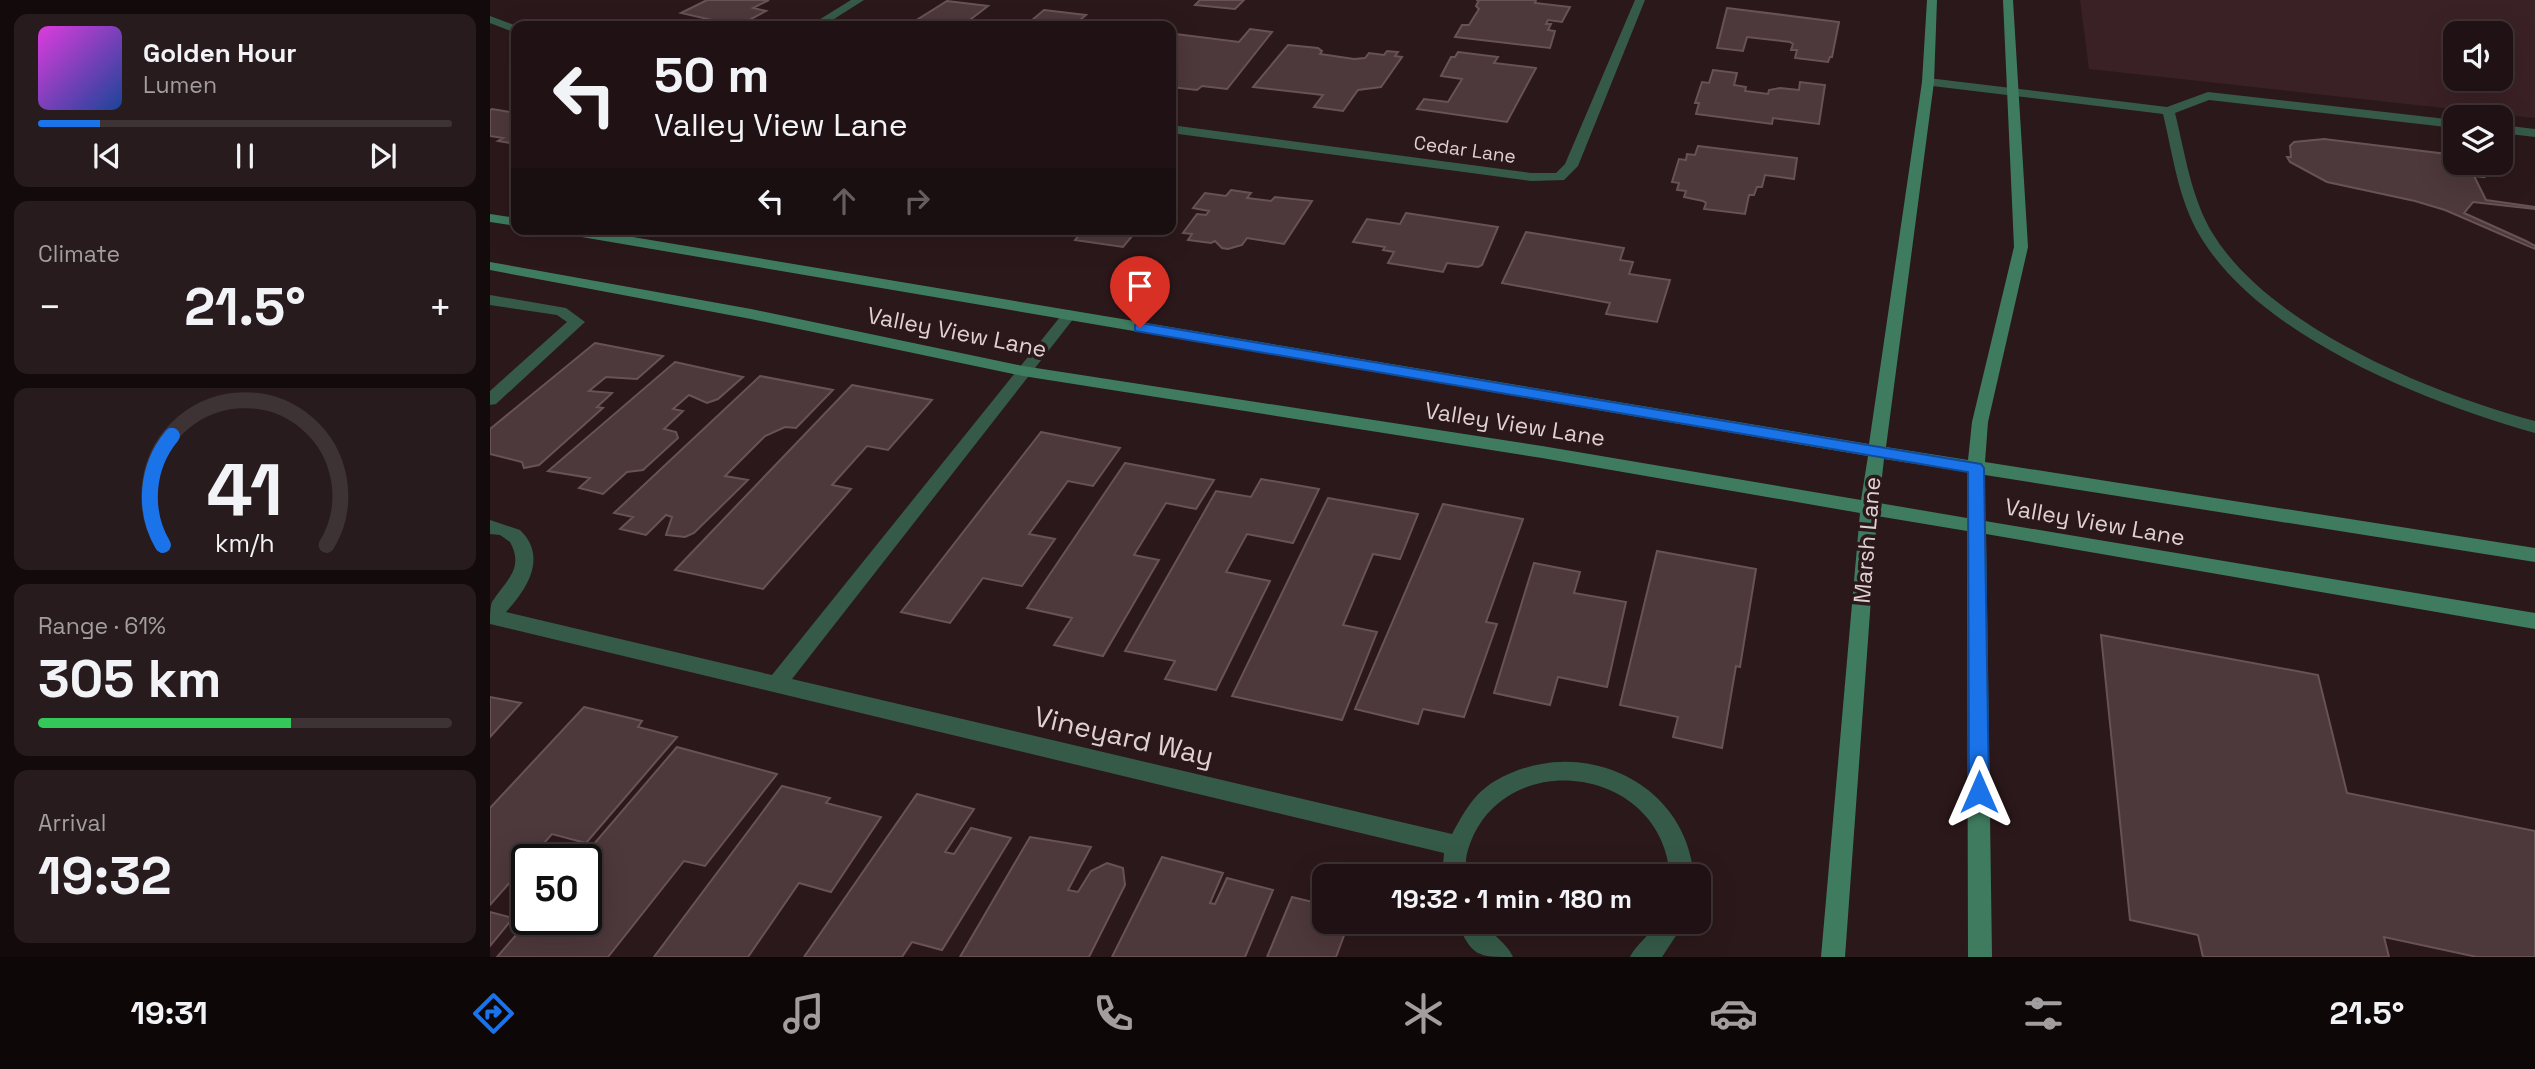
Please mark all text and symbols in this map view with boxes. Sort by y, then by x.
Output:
map controls [2443,21,2513,175]
button: sound [2443,21,2513,91]
text: Golden Hour [143,36,297,70]
text: 50 m [654,44,769,106]
icon: left [539,49,630,140]
text: Lumen [143,70,217,100]
text: Valley View Lane [654,105,908,145]
button: layers [2443,105,2513,175]
street label: Cedar Lane [1412,130,1518,169]
icon: previous [88,137,126,175]
icon: pause [226,137,264,175]
icon: next [364,137,402,175]
icon: left [752,182,790,220]
icon: ahead [825,182,863,220]
icon: right [898,182,936,220]
text: Climate [38,239,120,269]
pin [1110,256,1170,328]
icon: arrive [1121,267,1159,305]
text: 21.5° [184,274,306,340]
text: − [38,283,62,331]
text: + [428,283,452,331]
street label: Valley View Lane [865,300,1049,364]
street label: Valley View Lane [1423,395,1607,453]
text: 41 [207,443,283,536]
street label: Marsh Lane [1847,475,1887,605]
street label: Valley View Lane [2003,491,2187,553]
text: km/h [215,526,275,558]
text: Range · 61% [38,611,166,641]
text: 305 km [38,646,221,712]
street label: Vineyard Way [1031,698,1217,774]
position arrow [1942,755,2016,829]
text: Arrival [38,808,106,838]
text: 19:32 [38,843,172,909]
speed limit sign: 50 [511,844,602,935]
text: 19:32 · 1 min · 180 m [1391,882,1632,916]
icon: directions [469,989,518,1038]
icon: music [779,989,828,1038]
icon: phone [1089,989,1138,1038]
icon: climate [1399,989,1448,1038]
icon: car [1709,989,1758,1038]
icon: filters [2019,989,2068,1038]
text: 19:31 [131,993,208,1033]
text: 21.5° [2330,993,2404,1033]

